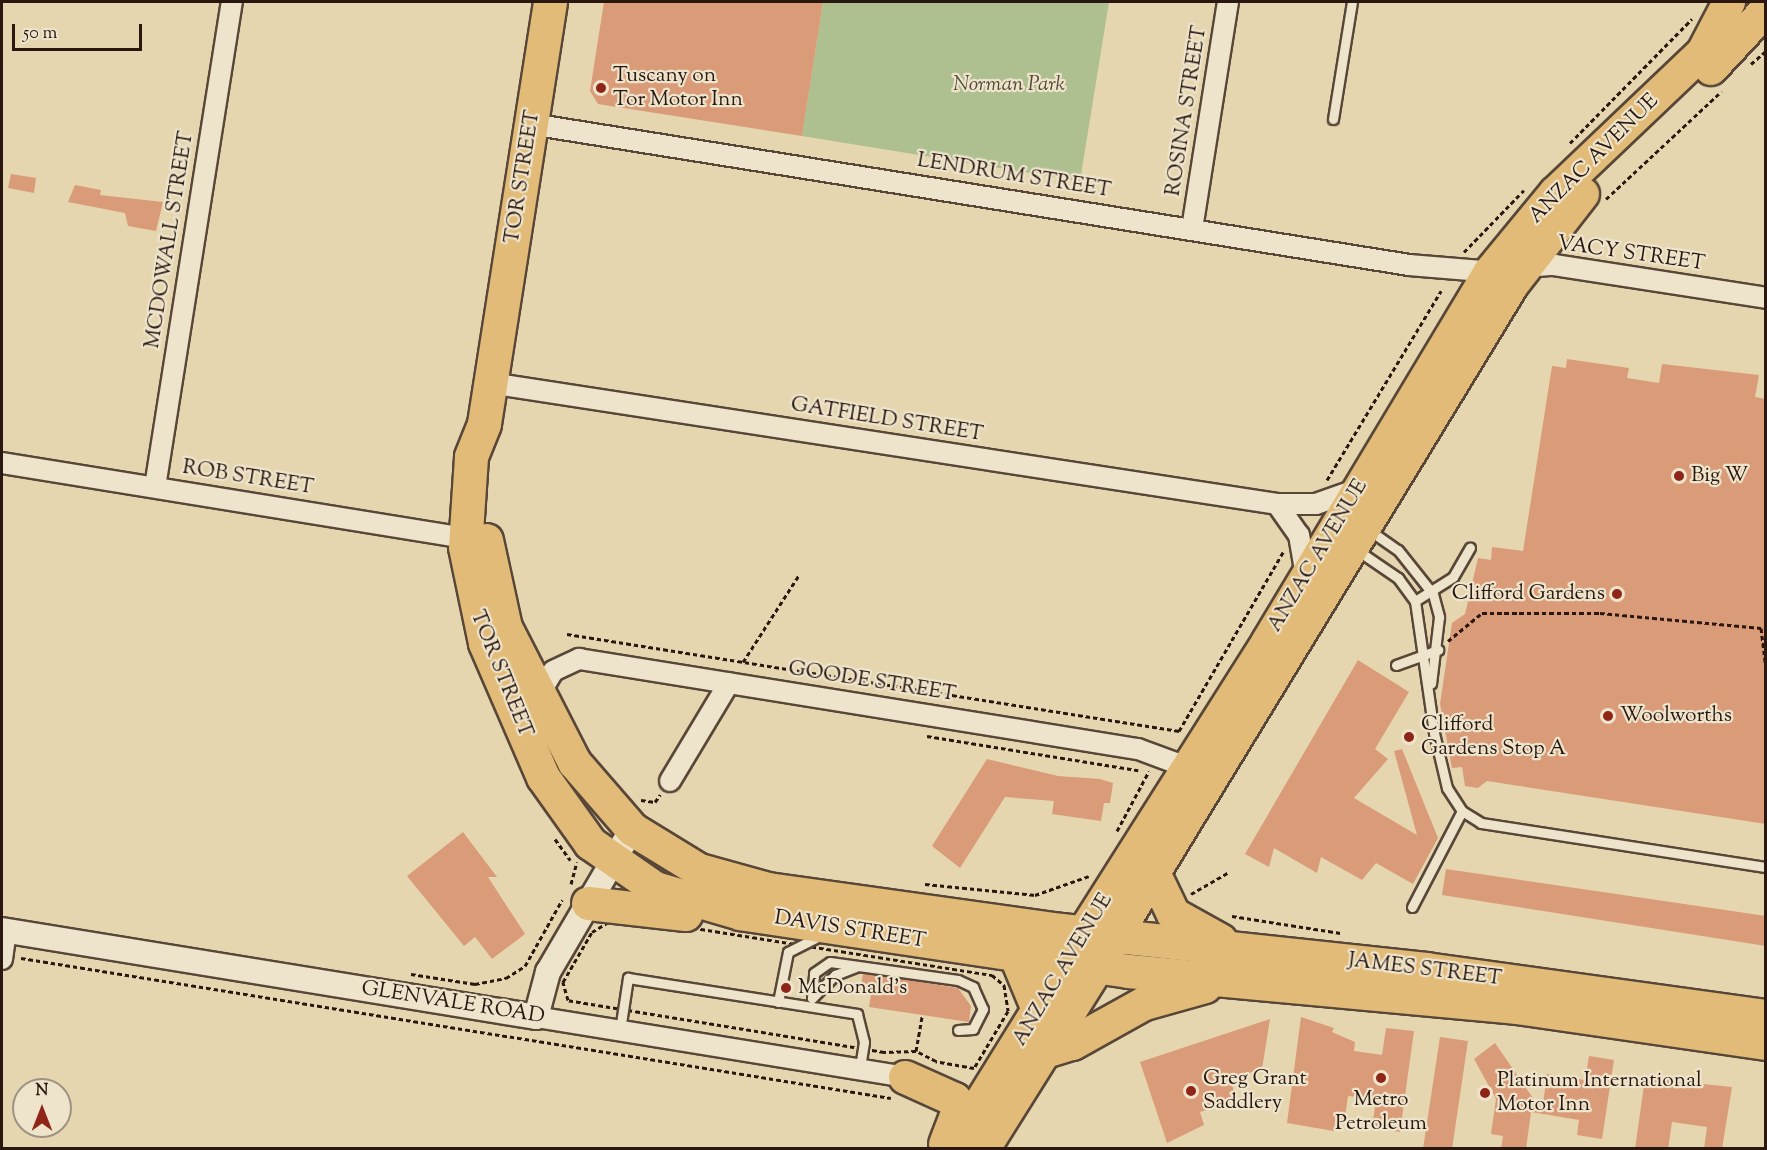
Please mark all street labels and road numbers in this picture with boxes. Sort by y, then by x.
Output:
street label: ROSINA STREET [1161,24,1213,198]
street label: ANZAC AVENUE [1524,89,1664,229]
street label: TOR STREET [500,109,546,245]
street label: MCDOWALL STREET [140,130,200,350]
street label: LENDRUM STREET [915,148,1113,204]
street label: VACY STREET [1556,231,1706,277]
street label: GATFIELD STREET [789,392,985,448]
street label: ROB STREET [181,455,315,501]
street label: ANZAC AVENUE [1263,475,1373,637]
street label: TOR STREET [464,607,538,741]
street label: GOODE STREET [786,656,958,708]
street label: ANZAC AVENUE [1008,889,1118,1051]
street label: DAVIS STREET [772,906,928,954]
street label: JAMES STREET [1347,948,1503,992]
street label: GLENVALE ROAD [360,976,546,1030]

